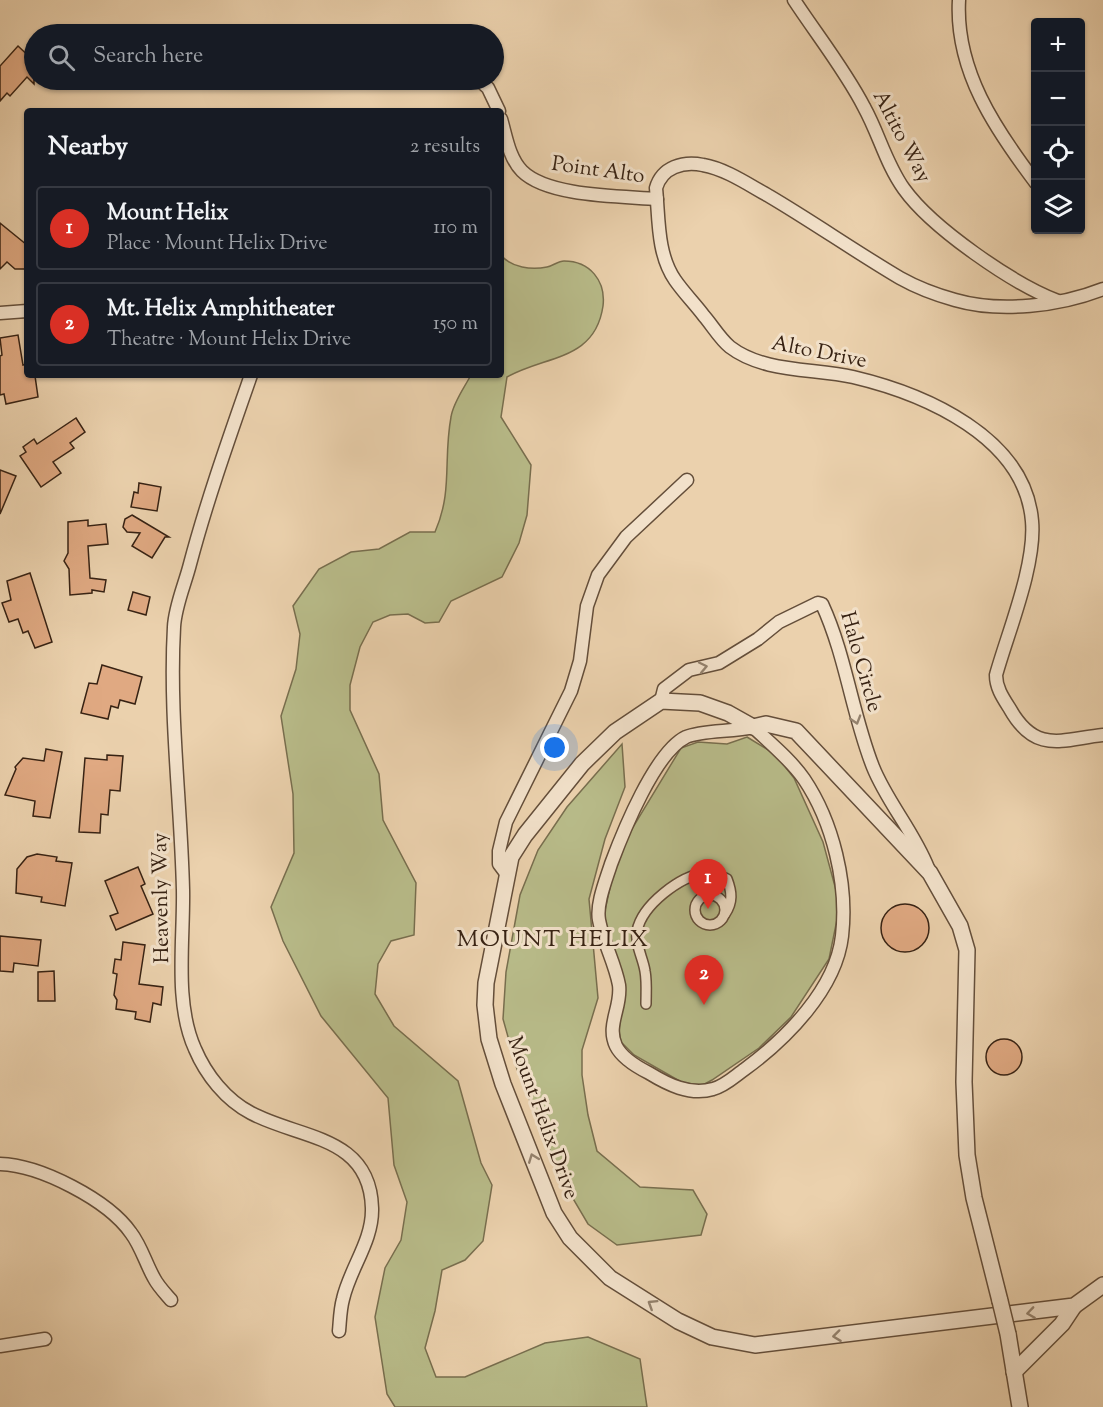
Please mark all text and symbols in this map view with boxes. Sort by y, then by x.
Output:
map controls [1031,18,1085,234]
button: + [1031,18,1085,72]
search box [24,24,504,90]
icon: search [45,41,78,74]
text: Search here [93,41,203,73]
button: − [1031,72,1085,126]
street label: Altito Way [864,85,938,189]
button: locate [1031,126,1085,180]
text: Nearby [48,129,128,166]
text: 2 results [410,133,480,162]
street label: Point Alto [550,150,646,192]
button: layers [1031,180,1085,234]
text: Mount Helix [107,198,229,230]
text: 1 [66,214,73,243]
text: 110 m [433,214,478,243]
text: Place · Mount Helix Drive [107,230,328,259]
text: Mt. Helix Amphitheater [107,294,335,326]
text: 2 [65,310,74,339]
text: 150 m [433,310,478,339]
text: Theatre · Mount Helix Drive [107,326,351,355]
street label: Alto Drive [769,329,869,377]
street label: Halo Circle [831,608,889,716]
one-way arrow [698,661,708,674]
one-way arrow [849,714,861,725]
your location [540,733,569,762]
street label: Heavenly Way [146,832,178,964]
pin: 1 [688,860,728,909]
district label: MOUNT HELIX [456,923,650,957]
pin: 2 [684,956,724,1005]
street label: Mount Helix Drive [499,1033,585,1203]
one-way arrow [528,1153,541,1164]
one-way arrow [648,1300,658,1312]
one-way arrow [1026,1306,1036,1318]
one-way arrow [833,1329,842,1342]

